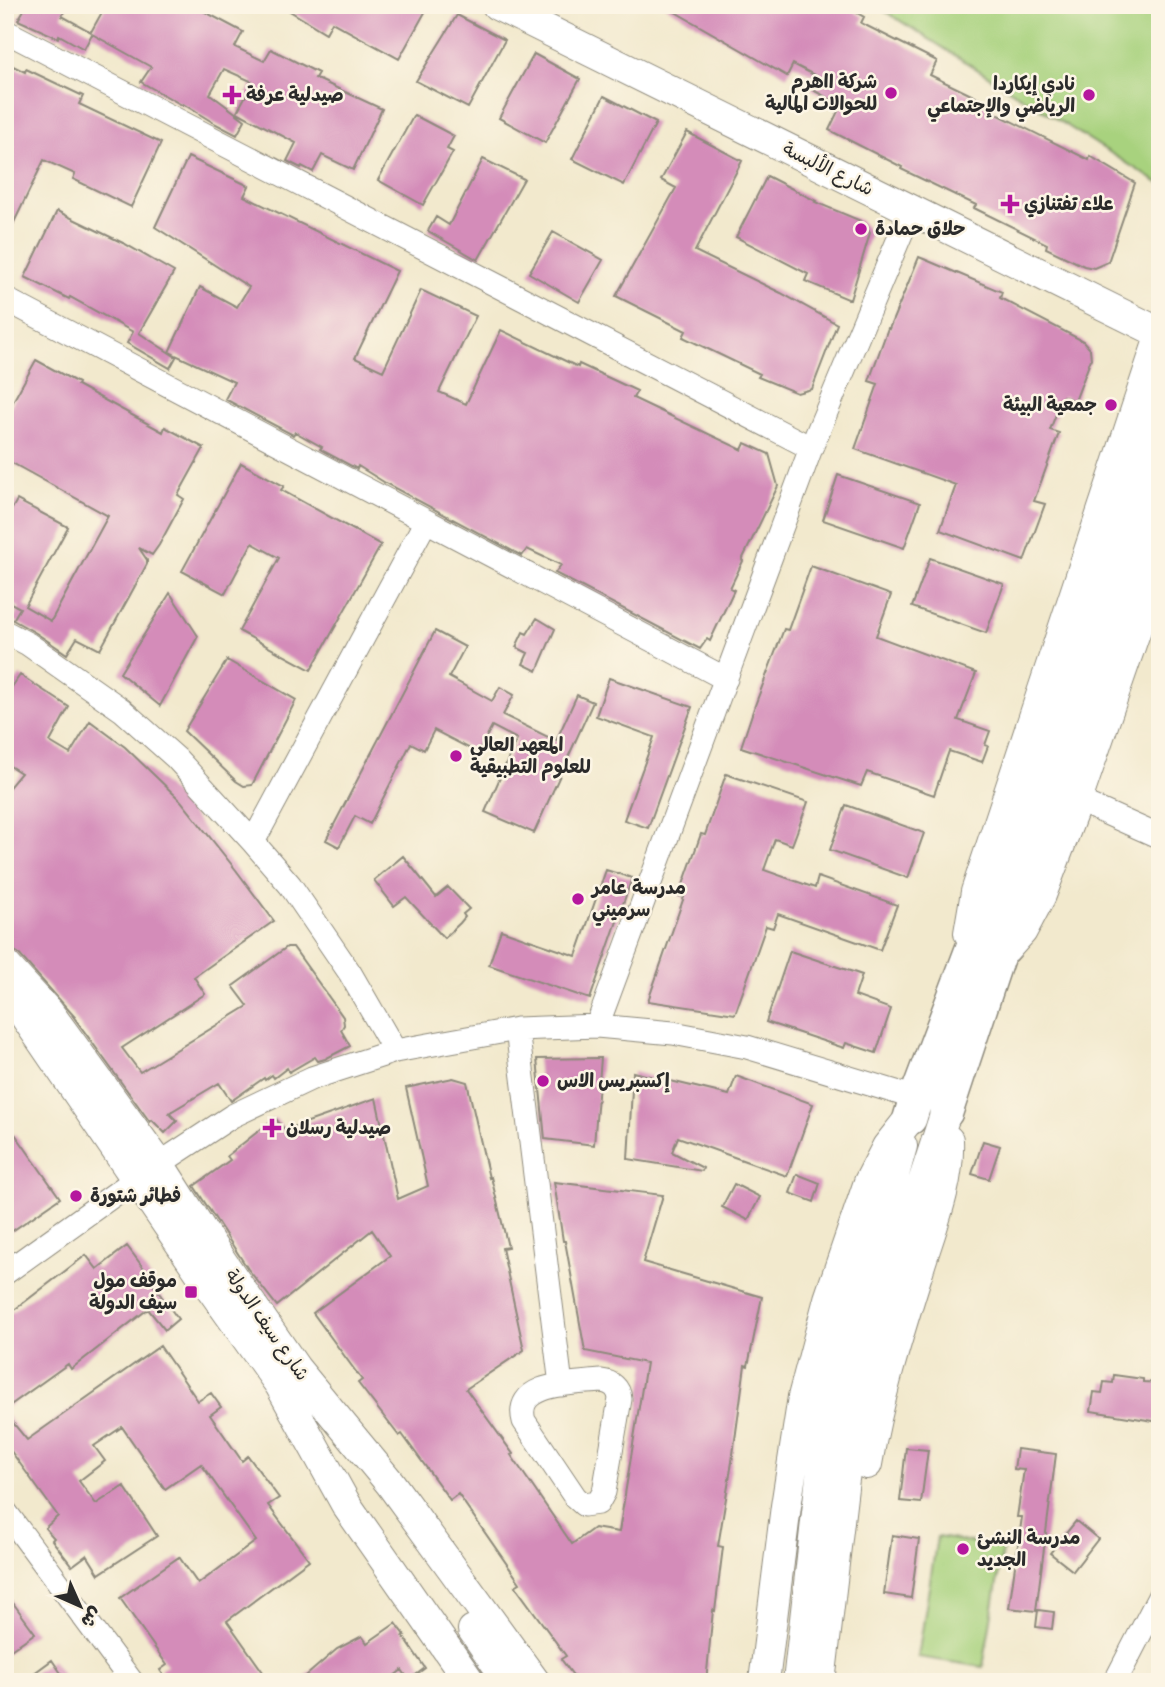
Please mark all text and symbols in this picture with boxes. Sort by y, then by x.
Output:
place label: شركة ااهرم للحوالات المالية [765,70,877,116]
place label: نادي إيكاردا الرياضي والإجتماعي [927,72,1075,122]
place label: صيدلية عرفة [246,83,344,107]
marker: شركة ااهرم للحوالات المالية [883,85,899,101]
marker: صيدلية عرفة [224,87,240,103]
marker: نادي إيكاردا الرياضي والإجتماعي [1081,87,1097,103]
street label: شارع الألبسة [778,136,878,202]
place label: علاء تفتنازي [1024,192,1113,218]
marker: علاء تفتنازي [1002,196,1018,212]
place label: حلاق حمادة [875,217,965,241]
marker: حلاق حمادة [853,221,869,237]
place label: جمعية البيئة [1003,393,1097,417]
marker: جمعية البيئة [1103,397,1119,413]
place label: المعهد العالي للعلوم التطبيقية [470,733,591,781]
marker: المعهد العالي للعلوم التطبيقية [448,748,464,764]
place label: مدرسة عامر سرميني [590,876,686,926]
marker: مدرسة عامر سرميني [570,891,586,907]
place label: إكسبريس الاس [557,1069,670,1093]
marker: إكسبريس الاس [535,1073,551,1089]
place label: صيدلية رسلان [286,1116,391,1140]
marker: صيدلية رسلان [264,1120,280,1136]
place label: فطائر شتورة [90,1184,181,1208]
marker: فطائر شتورة [68,1188,84,1204]
street label: شارع سيف الدولة [219,1264,314,1386]
place label: موقف مول سيف الدولة [89,1269,177,1315]
marker: موقف مول سيف الدولة [183,1284,199,1300]
place label: مدرسة النشئ الجديد [977,1526,1080,1572]
marker: مدرسة النشئ الجديد [955,1541,971,1557]
north arrow [46,1572,116,1642]
text: ش [75,1601,107,1633]

